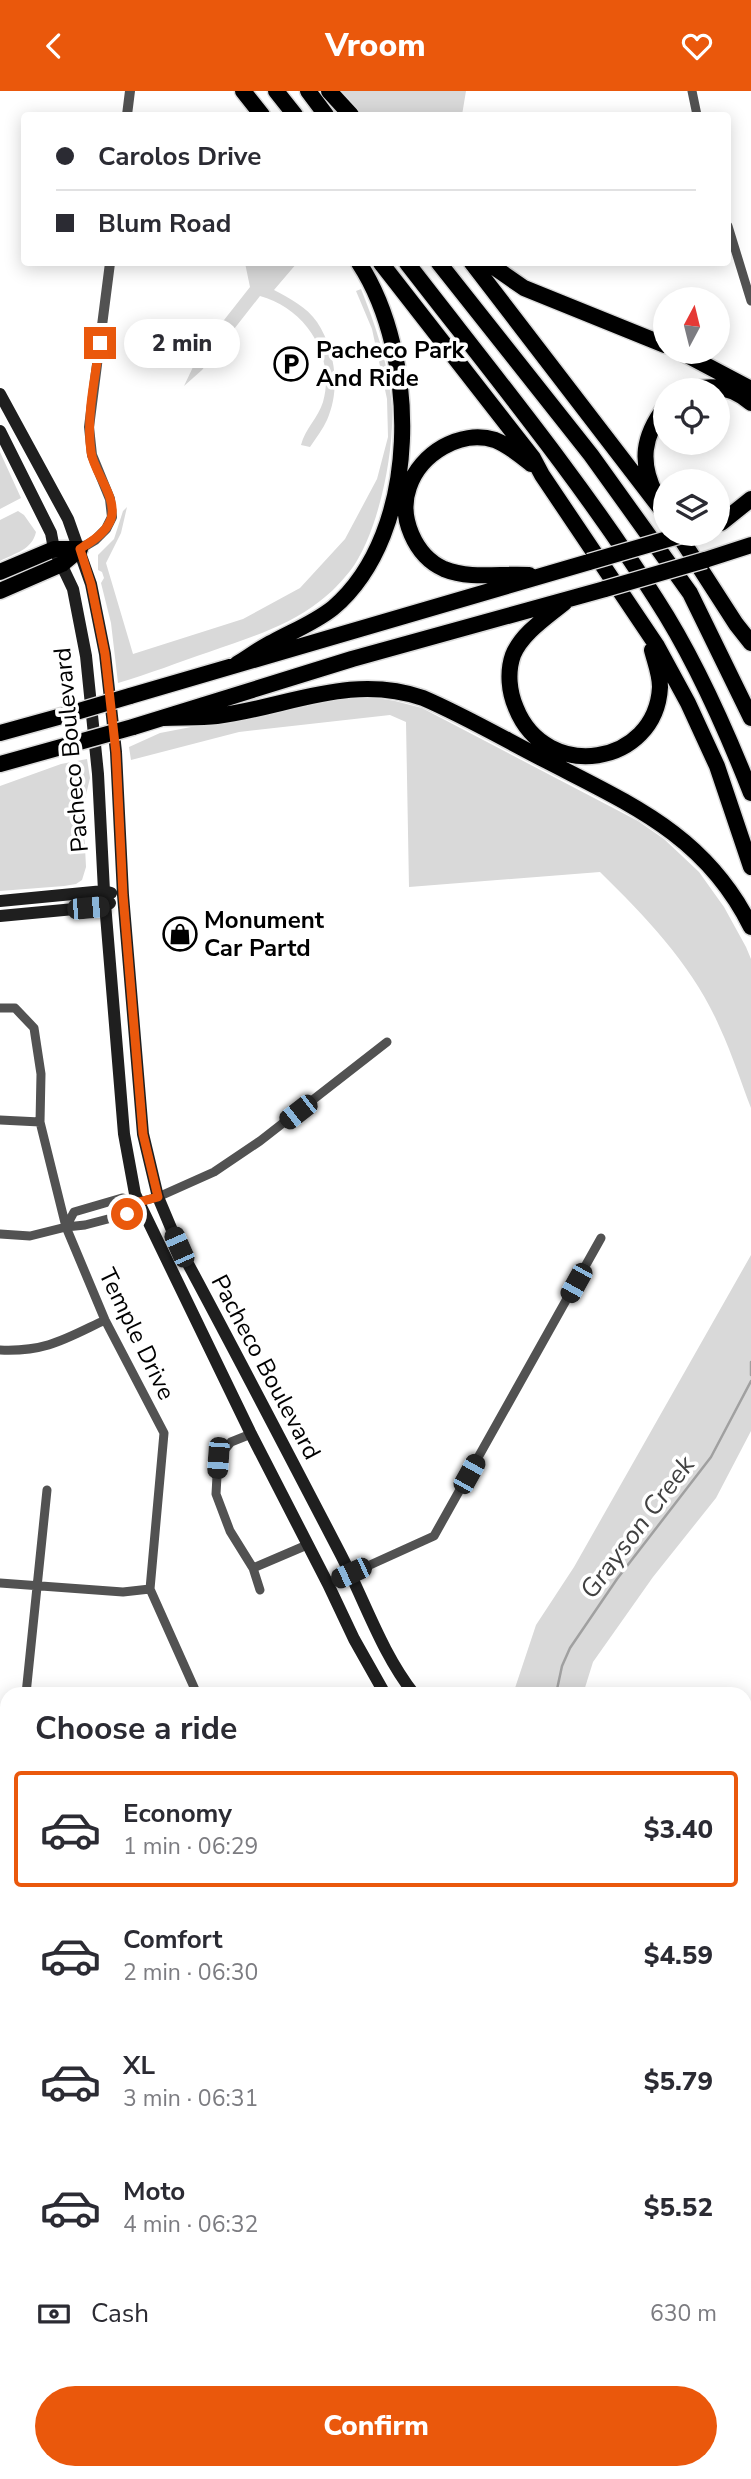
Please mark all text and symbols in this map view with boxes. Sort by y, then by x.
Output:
text: Vroom [325,24,426,67]
icon: back [35,27,73,65]
icon: heart [678,27,716,65]
text: Carolos Drive [98,139,261,174]
text: Blum Road [98,206,231,241]
north arrow [653,287,730,364]
map controls [653,287,730,546]
callout: 2 min [124,319,240,367]
route end [84,327,116,359]
text: 2 min [152,328,212,359]
place label: Pacheco Park And Ride [316,334,466,394]
parking icon: Pacheco Park And Ride [272,345,310,383]
button: locate [653,378,730,455]
button: layers [653,469,730,546]
street label: Pacheco Boulevard [46,646,96,854]
car [67,896,110,920]
place label: Monument Car Partd [204,904,325,964]
shop icon: Monument Car Partd [161,915,199,953]
car [275,1091,322,1133]
route start [111,1198,143,1230]
car [161,1224,198,1270]
car [557,1260,596,1306]
street label: Temple Drive [91,1263,183,1405]
street label: Pacheco Boulevard [204,1269,328,1465]
car [207,1436,230,1480]
water label: Grayson Creek [572,1448,703,1606]
car [450,1451,489,1497]
car [328,1555,375,1591]
text: Choose a ride [35,1707,237,1750]
text: Economy [123,1796,232,1831]
icon: car [39,1798,102,1861]
text: $3.40 [644,1812,713,1847]
text: 1 min · 06:29 [123,1831,258,1862]
text: Comfort [123,1922,223,1957]
icon: car [39,1924,102,1987]
text: $4.59 [644,1938,713,1973]
text: 2 min · 06:30 [123,1957,258,1988]
text: XL [123,2048,155,2083]
icon: car [39,2050,102,2113]
text: $5.79 [644,2064,713,2099]
text: 3 min · 06:31 [123,2083,258,2114]
text: Moto [123,2174,185,2209]
icon: car [39,2176,102,2239]
text: $5.52 [644,2190,713,2225]
text: 4 min · 06:32 [123,2209,258,2240]
icon: cash [35,2295,73,2333]
text: Cash [91,2296,149,2331]
text: 630 m [650,2298,717,2329]
button: Confirm [35,2386,717,2466]

